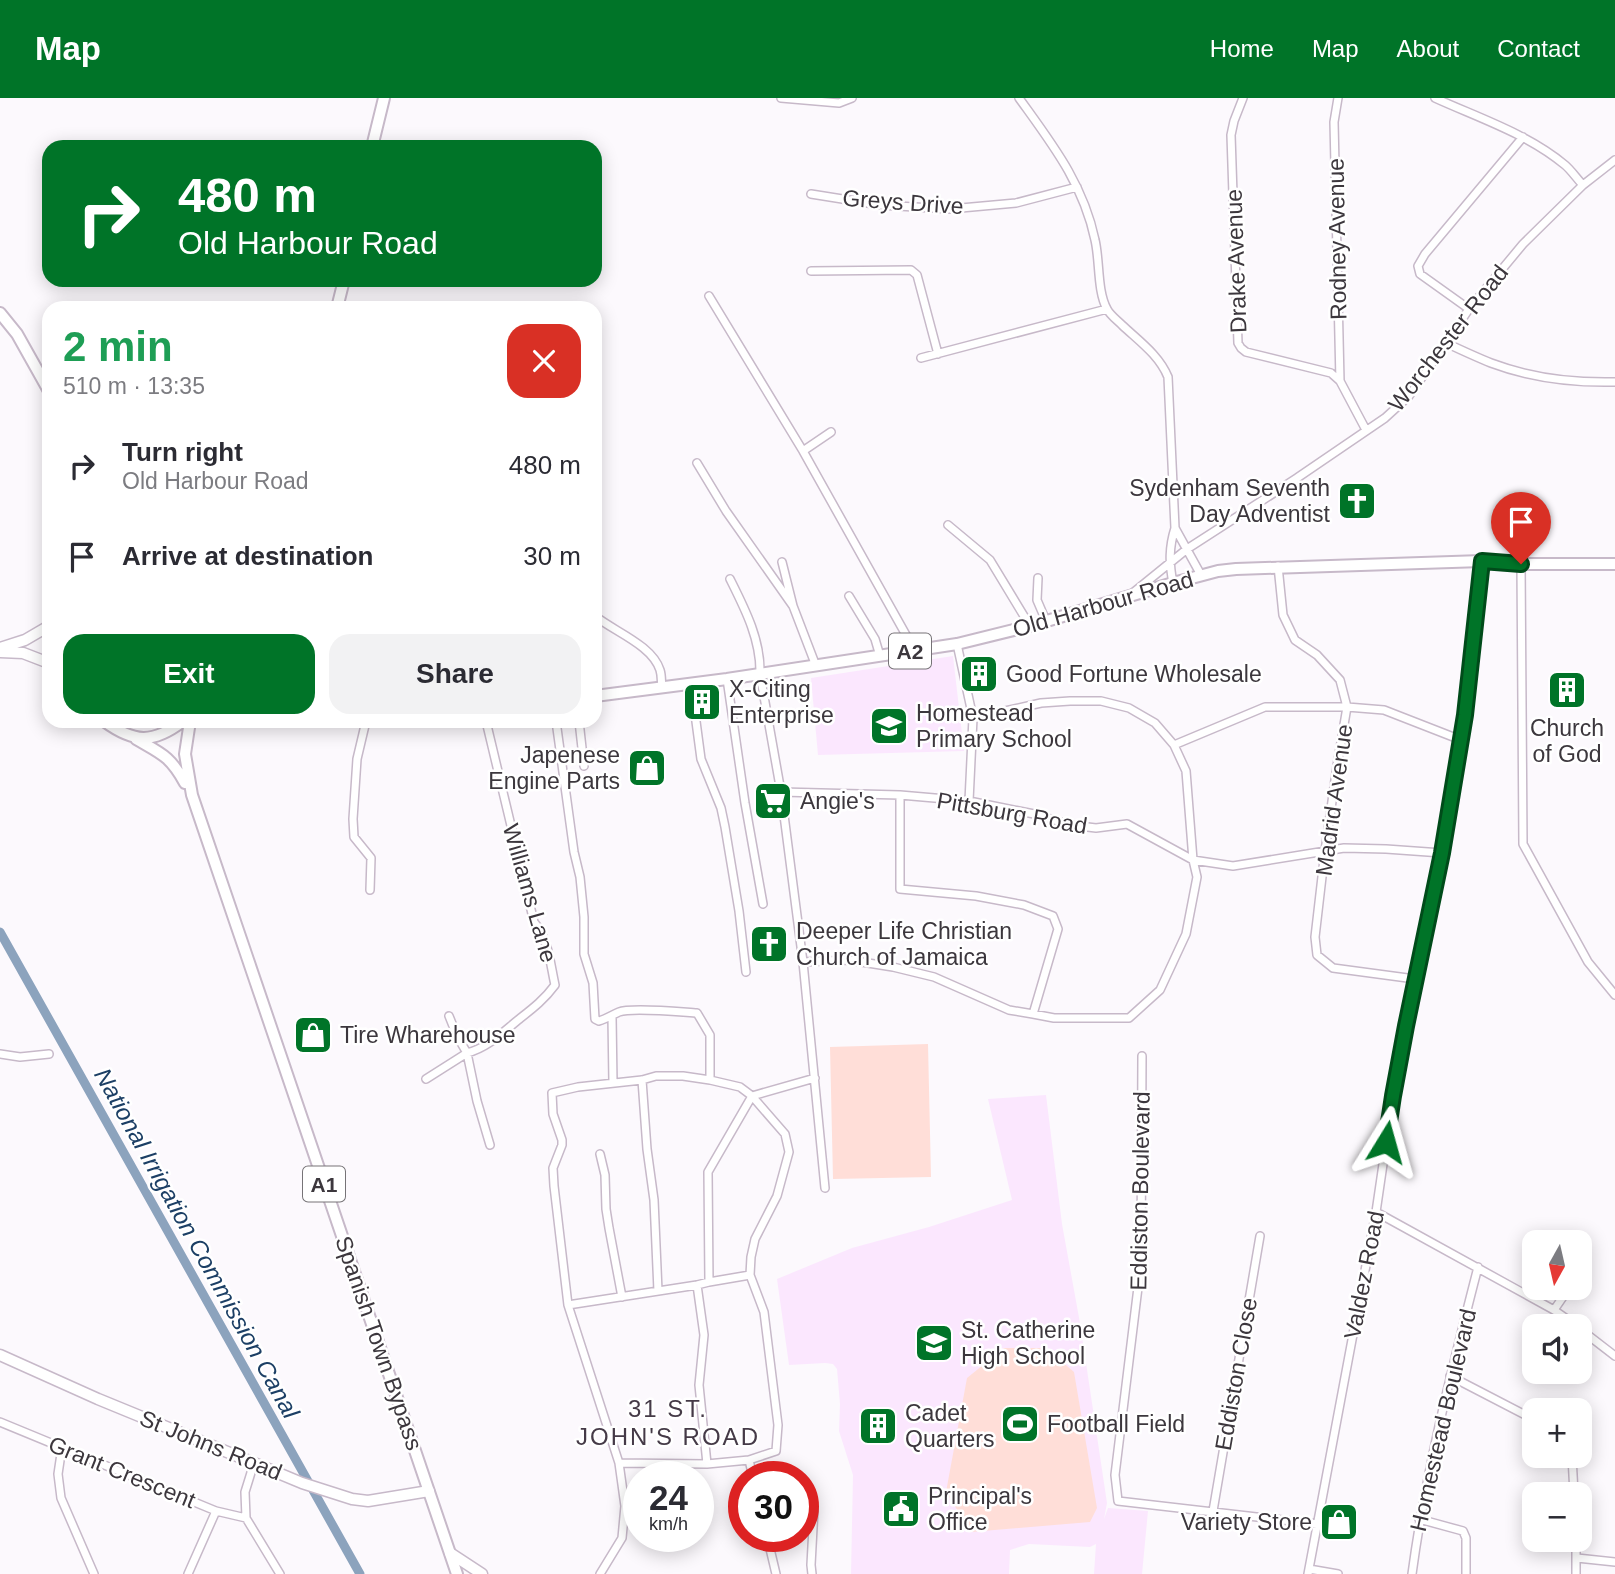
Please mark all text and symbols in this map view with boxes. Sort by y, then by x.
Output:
text: Map [35,30,101,67]
text: Home [1210,35,1274,62]
text: Map [1312,35,1359,62]
text: About [1397,35,1459,62]
text: Contact [1497,35,1580,62]
street label: Rodney Avenue [1323,158,1351,320]
icon: right [63,168,154,259]
text: 480 m [178,168,317,222]
street label: Greys Drive [842,185,964,219]
street label: Drake Avenue [1220,189,1252,333]
text: Old Harbour Road [178,225,438,261]
street label: Worchester Road [1383,260,1513,416]
text: 2 min [63,323,173,370]
button: close [507,324,581,398]
text: 510 m · 13:35 [63,373,205,399]
text: Turn right [122,437,243,467]
icon: right [63,447,101,485]
text: 480 m [509,450,581,480]
text: Old Harbour Road [122,468,309,494]
place label: Sydenham Seventh Day Adventist [1129,475,1331,527]
church icon: Sydenham Seventh Day Adventist [1336,480,1378,522]
pin [1491,492,1551,564]
icon: arrive [1502,503,1540,541]
icon: arrive [63,538,101,576]
text: Arrive at destination [122,541,373,571]
text: 30 m [523,541,581,571]
street label: Old Harbour Road [1010,566,1196,642]
button: Exit [63,634,315,714]
button: Share [329,634,581,714]
road number: A2 [889,634,931,668]
building icon: Good Fortune Wholesale [958,653,1000,695]
place label: Good Fortune Wholesale [1006,661,1262,687]
building icon: Church of God [1546,669,1588,711]
place label: X-Citing Enterprise [729,676,834,728]
building icon: X-Citing Enterprise [681,681,723,723]
place label: Homestead Primary School [916,700,1072,752]
school or university icon: Homestead Primary School [868,705,910,747]
place label: Church of God [1530,715,1604,767]
street label: Madrid Avenue [1310,722,1358,878]
place label: Japenese Engine Parts [488,742,620,794]
shop icon: Japenese Engine Parts [626,747,668,789]
supermarket icon: Angie's [752,780,794,822]
street label: Pittsburg Road [935,787,1089,839]
place label: Angie's [800,788,875,814]
street label: Williams Lane [498,821,562,965]
place label: Deeper Life Christian Church of Jamaica [796,918,1012,970]
church icon: Deeper Life Christian Church of Jamaica [748,923,790,965]
shop icon: Tire Wharehouse [292,1014,334,1056]
place label: Tire Wharehouse [340,1022,516,1048]
water label: National Irrigation Commission Canal [89,1063,305,1423]
street label: Eddiston Boulevard [1125,1091,1155,1291]
position arrow [1349,1105,1423,1179]
road number: A1 [303,1166,345,1202]
street label: Valdez Road [1339,1209,1389,1341]
north arrow [1522,1230,1592,1300]
map controls [1522,1230,1592,1552]
street label: Spanish Town Bypass [330,1233,428,1453]
street label: Eddiston Close [1210,1296,1262,1452]
street label: Homestead Boulevard [1405,1306,1481,1534]
button: sound [1522,1314,1592,1384]
place label: St. Catherine High School [961,1317,1095,1369]
school or university icon: St. Catherine High School [913,1322,955,1364]
district label: 31 ST. JOHN'S ROAD [576,1395,760,1450]
button: + [1522,1398,1592,1468]
place label: Cadet Quarters [905,1400,994,1452]
sports icon: Football Field [999,1403,1041,1445]
street label: St Johns Road [136,1405,286,1485]
building icon: Cadet Quarters [857,1405,899,1447]
place label: Football Field [1047,1411,1185,1437]
street label: Grant Crescent [45,1431,200,1513]
speed limit sign: 30 [728,1461,819,1552]
text: 24 [649,1478,688,1517]
button: − [1522,1482,1592,1552]
place label: Principal's Office [928,1483,1032,1535]
public building icon: Principal's Office [880,1488,922,1530]
shop icon: Variety Store [1318,1501,1360,1543]
place label: Variety Store [1181,1509,1312,1535]
text: km/h [649,1514,688,1534]

